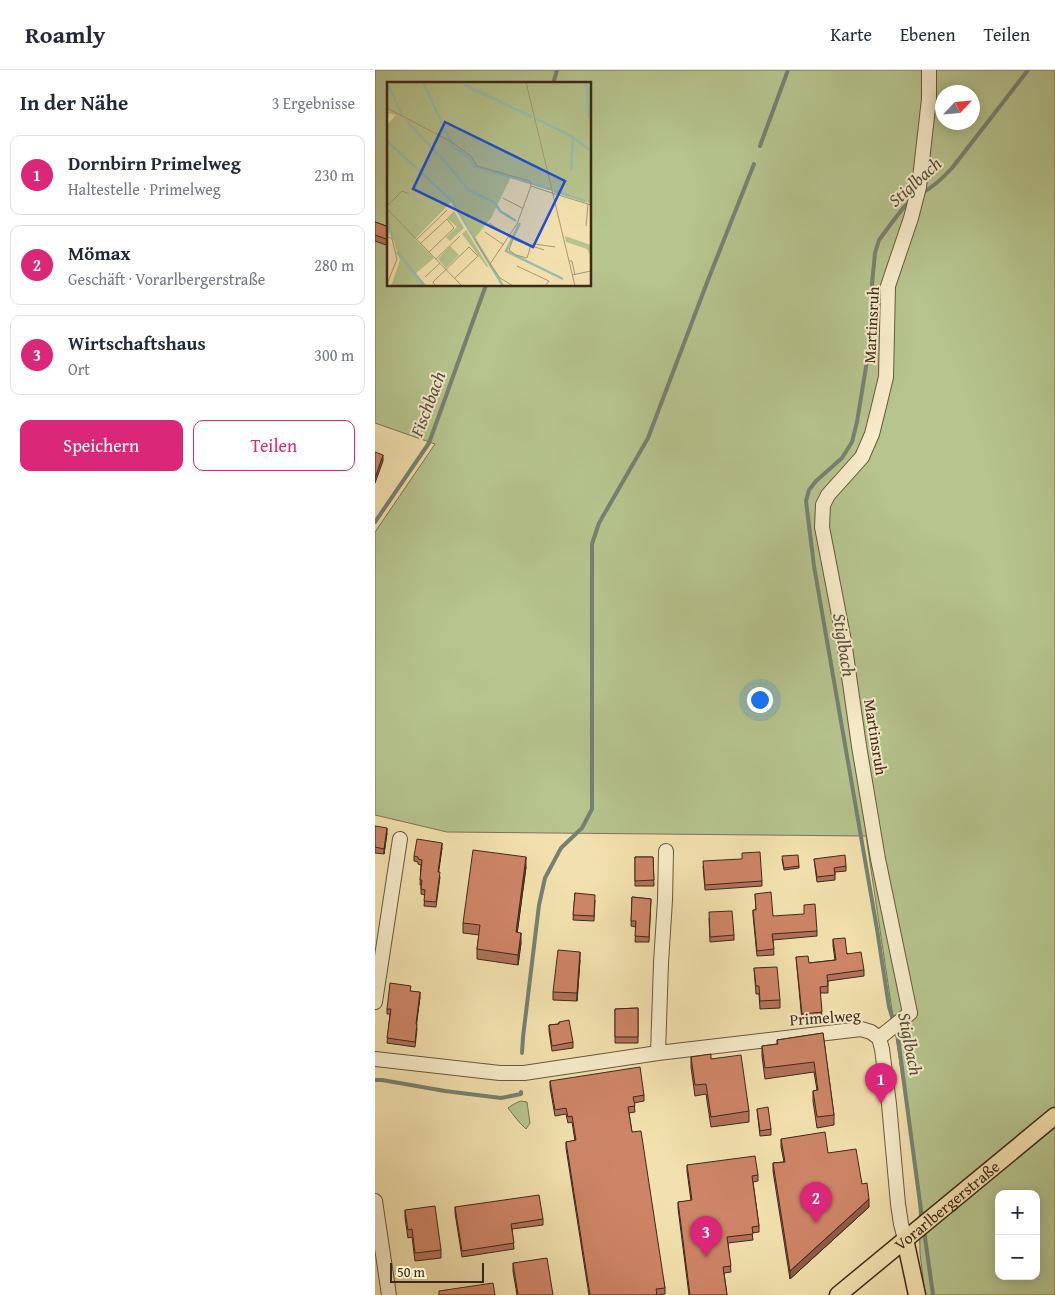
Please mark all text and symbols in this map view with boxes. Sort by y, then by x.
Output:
text: Roamly [25,17,105,52]
text: Karte [831,21,872,48]
text: Ebenen [900,21,956,48]
text: Teilen [984,21,1030,48]
inset map [387,82,591,286]
north arrow [935,85,980,130]
text: In der Nähe [20,87,128,118]
text: 3 Ergebnisse [272,91,355,115]
text: Dornbirn Primelweg [68,149,241,177]
water label: Stiglbach [882,150,947,213]
text: 1 [33,163,41,187]
text: 230 m [314,163,354,187]
text: Haltestelle · Primelweg [68,177,221,201]
text: Mömax [68,239,131,267]
text: 2 [33,253,41,277]
text: 280 m [314,253,354,277]
text: Geschäft · Vorarlbergerstraße [68,267,265,291]
street label: Martinsruh [857,286,885,364]
text: Wirtschaftshaus [68,329,206,357]
text: 3 [33,343,41,367]
text: 300 m [314,343,354,367]
text: Ort [68,357,90,381]
water label: Fischbach [402,367,452,441]
button: Speichern [20,420,183,471]
button: Teilen [193,420,355,471]
water label: Stiglbach [826,611,863,679]
your location [747,687,773,713]
street label: Martinsruh [858,697,894,777]
street label: Primelweg [789,1003,861,1031]
water label: Stiglbach [891,1010,930,1078]
pin: 1 [865,1063,897,1104]
street label: Vorarlbergerstraße [889,1155,1005,1256]
pin: 2 [800,1182,832,1223]
map controls [995,1190,1040,1280]
button: + [995,1190,1040,1235]
pin: 3 [690,1216,722,1257]
button: − [995,1235,1040,1280]
scale bar [390,1260,484,1283]
text: 50 m [397,1262,425,1282]

